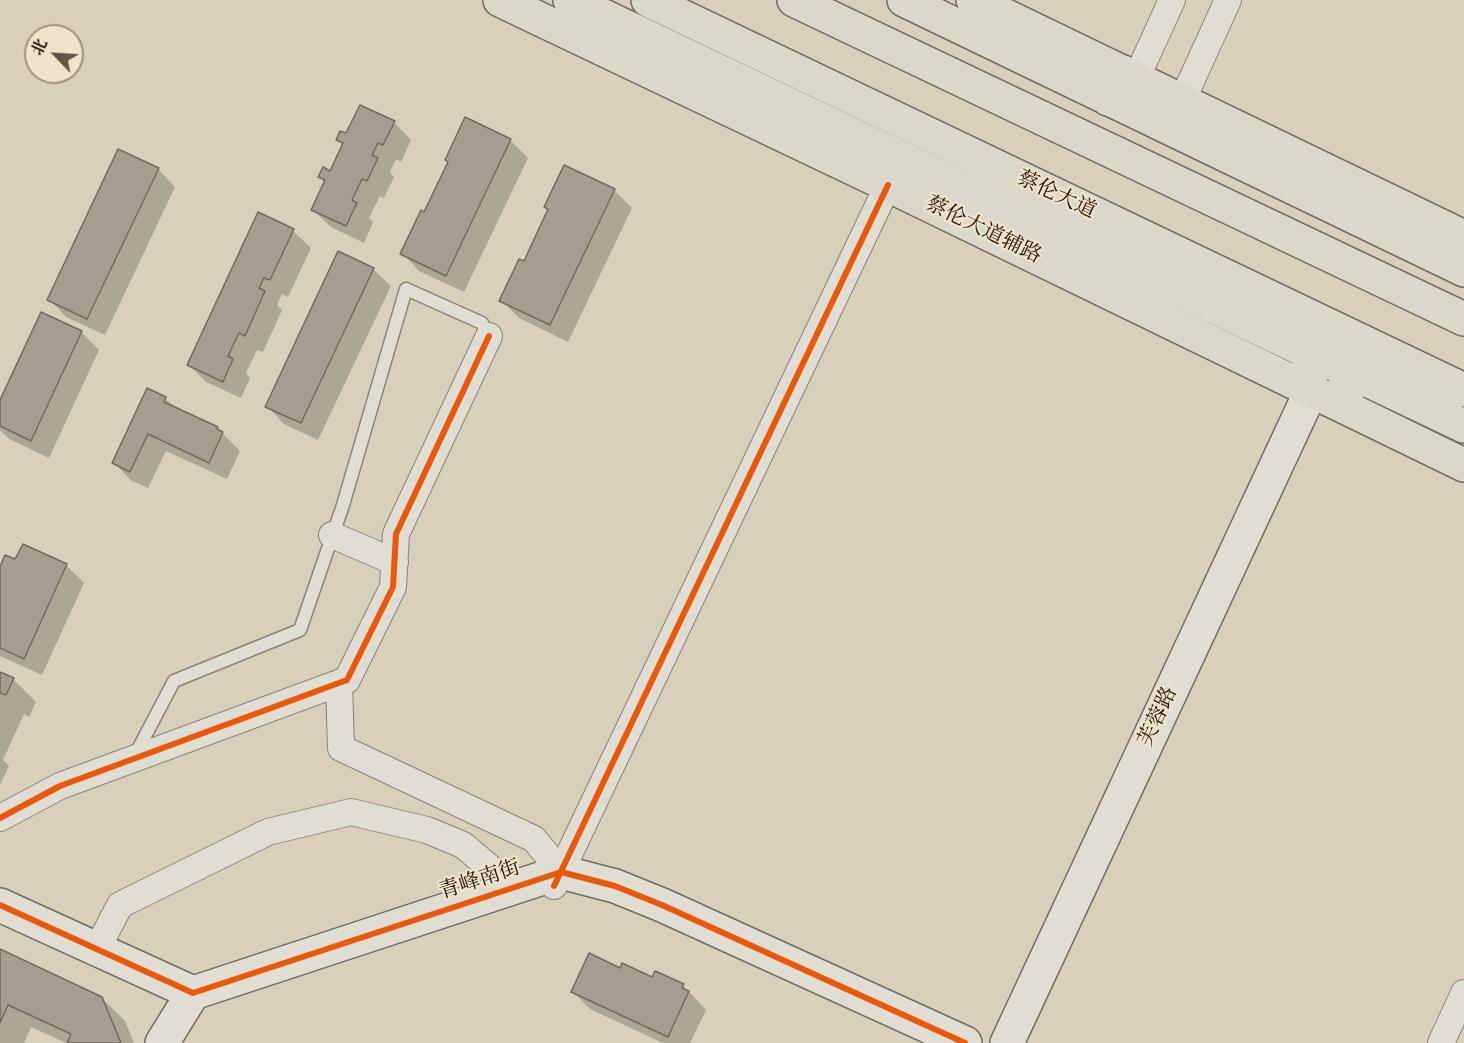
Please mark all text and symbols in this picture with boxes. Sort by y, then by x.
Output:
north arrow [24,24,84,84]
text: 北 [27,36,52,59]
street label: 蔡伦大道 [1013,167,1099,225]
street label: 蔡伦大道辅路 [921,192,1045,270]
street label: 芙蓉路 [1134,683,1184,751]
street label: 青峰南街 [436,856,524,906]

